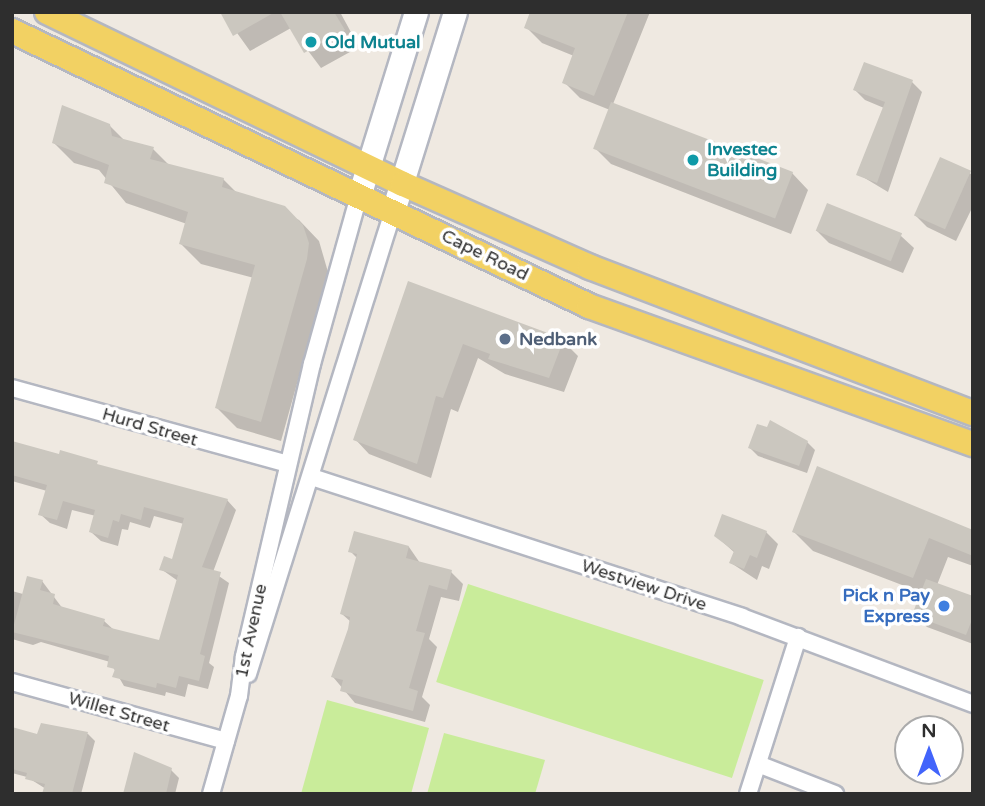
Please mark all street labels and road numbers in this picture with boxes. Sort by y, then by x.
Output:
street label: Cape Road [438,225,532,285]
street label: Hurd Street [100,403,200,451]
street label: Westview Drive [579,555,709,615]
street label: 1st Avenue [230,582,272,680]
street label: Willet Street [66,687,172,737]

